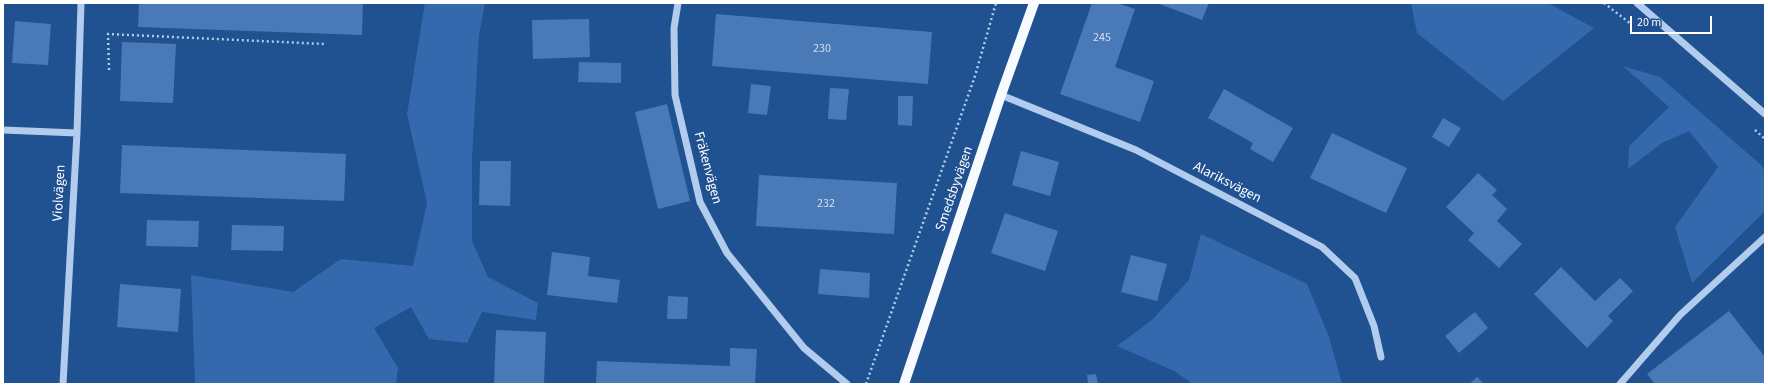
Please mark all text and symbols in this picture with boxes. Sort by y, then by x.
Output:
scale bar [1632,8,1714,34]
text: 20 m [1637,14,1661,31]
house number: 245 [1093,31,1111,45]
house number: 230 [813,42,831,56]
street label: Fräkenvägen [689,130,725,206]
street label: Smedsbyvägen [933,144,977,234]
street label: Alariksvägen [1190,159,1264,207]
street label: Violvägen [50,164,70,222]
house number: 232 [817,197,835,211]

